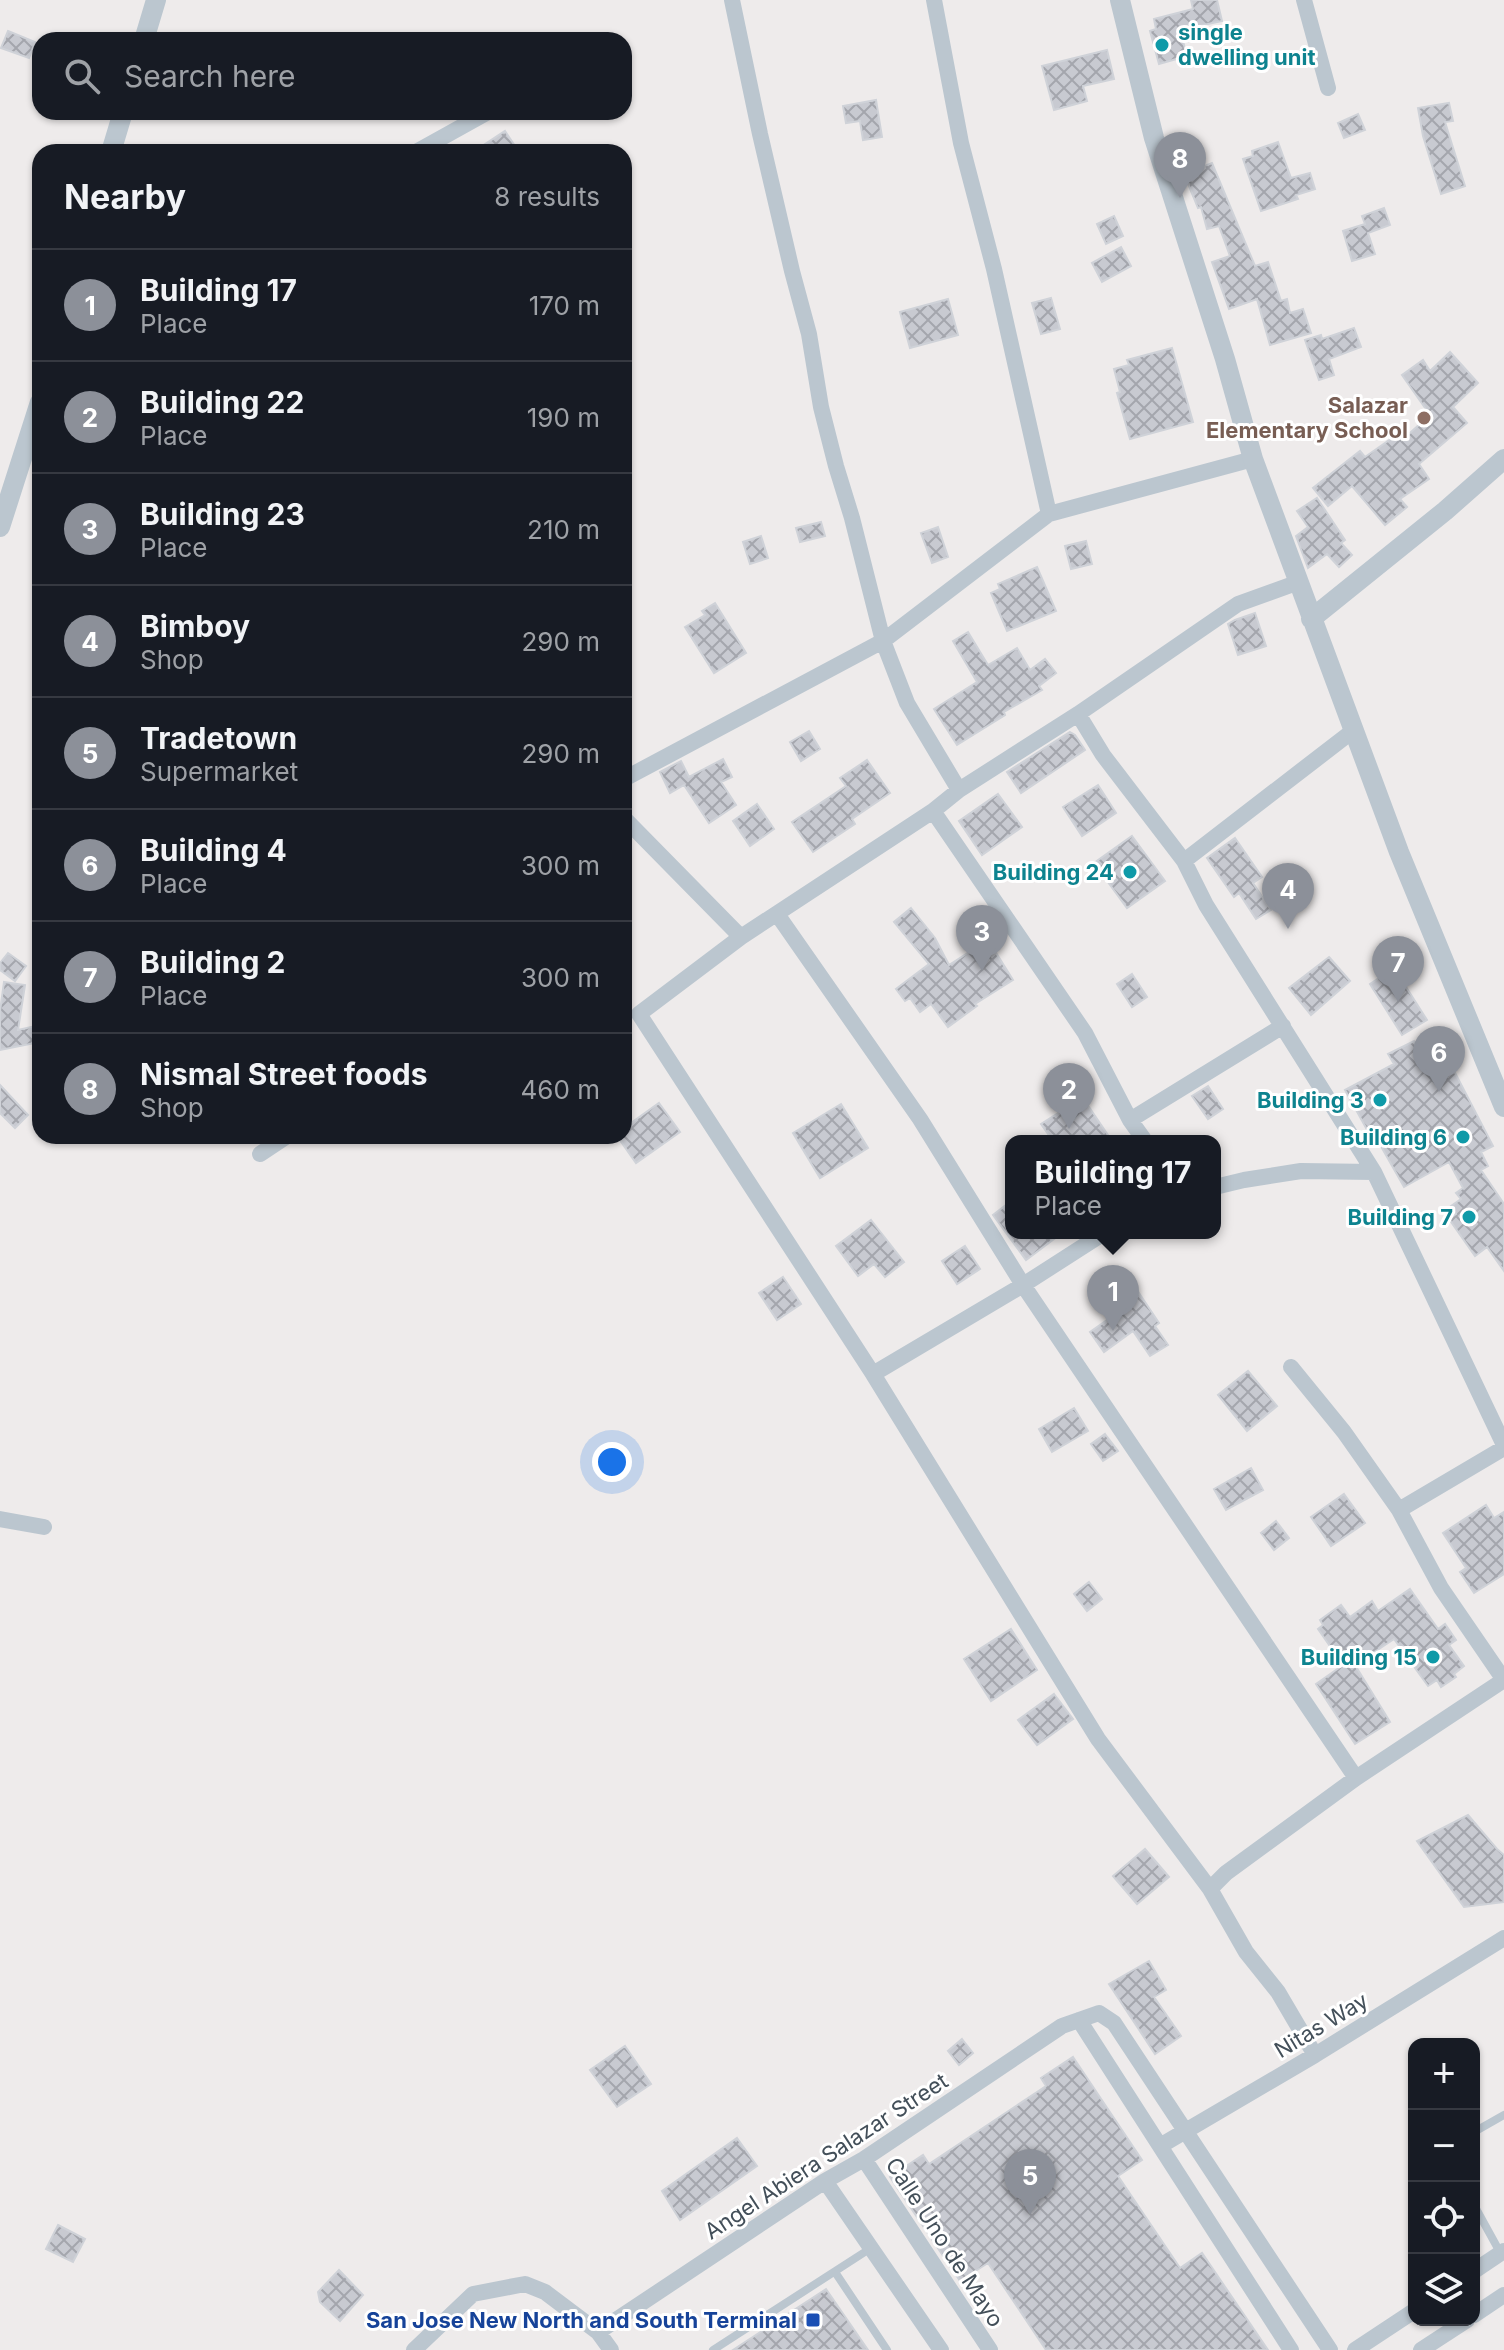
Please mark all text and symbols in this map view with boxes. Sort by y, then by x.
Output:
place label: single dwelling unit [1178,19,1315,70]
search box [32,32,632,120]
marker: single dwelling unit [1153,36,1171,54]
icon: search [60,54,104,98]
text: Search here [124,58,296,94]
pin: 8 [1154,132,1206,198]
text: Nearby [64,176,186,217]
text: 8 results [494,181,600,212]
text: Building 17 [140,272,297,308]
text: 1 [84,290,96,321]
text: 170 m [529,290,600,321]
text: Place [140,308,208,339]
text: Building 22 [140,384,304,420]
place label: Salazar Elementary School [1206,392,1408,443]
text: 2 [82,402,98,433]
text: 190 m [527,402,600,433]
marker: Salazar Elementary School [1415,409,1433,427]
text: Place [140,420,208,451]
text: Building 23 [140,496,305,532]
text: 3 [82,514,98,545]
text: 210 m [527,514,600,545]
text: Place [140,532,208,563]
text: Bimboy [140,608,250,644]
text: 4 [81,626,99,657]
text: 290 m [522,626,600,657]
text: Shop [140,644,204,675]
text: Tradetown [140,720,297,756]
text: 5 [82,738,98,769]
text: 290 m [522,738,600,769]
text: Supermarket [140,756,298,787]
text: Building 4 [140,832,287,868]
text: 6 [82,850,98,881]
text: 300 m [521,850,600,881]
place label: Building 24 [993,859,1114,885]
marker: Building 24 [1121,863,1139,881]
pin: 4 [1262,863,1314,929]
text: Place [140,868,208,899]
pin: 3 [956,905,1008,971]
pin: 7 [1372,936,1424,1002]
text: Building 2 [140,944,285,980]
text: 7 [82,962,98,993]
text: 300 m [521,962,600,993]
text: Place [140,980,208,1011]
pin: 6 [1413,1026,1465,1092]
text: Nismal Street foods [140,1056,428,1092]
pin: 2 [1043,1063,1095,1129]
text: 8 [82,1074,98,1105]
text: 460 m [521,1074,600,1105]
place label: Building 3 [1257,1087,1364,1113]
marker: Building 3 [1371,1091,1389,1109]
text: Shop [140,1092,204,1123]
place label: Building 6 [1340,1124,1447,1150]
marker: Building 6 [1454,1128,1472,1146]
popup [1005,1135,1221,1239]
text: Building 17 [1035,1154,1191,1190]
text: Place [1035,1190,1102,1221]
place label: Building 7 [1347,1204,1453,1230]
marker: Building 7 [1460,1208,1478,1226]
pin: 1 [1087,1265,1139,1331]
your location [592,1442,632,1482]
place label: Building 15 [1301,1644,1417,1670]
marker: Building 15 [1424,1648,1442,1666]
street label: Nitas Way [1270,1987,1372,2063]
map controls [1408,2038,1480,2326]
button: + [1408,2038,1480,2110]
street label: Angel Abiera Salazar Street [699,2068,953,2244]
button: − [1408,2110,1480,2182]
pin: 5 [1004,2149,1056,2215]
street label: Calle Uno de Mayo [881,2153,1009,2331]
button: locate [1408,2182,1480,2254]
button: layers [1408,2254,1480,2326]
place label: San Jose New North and South Terminal [366,2307,797,2333]
marker: San Jose New North and South Terminal [804,2311,822,2329]

